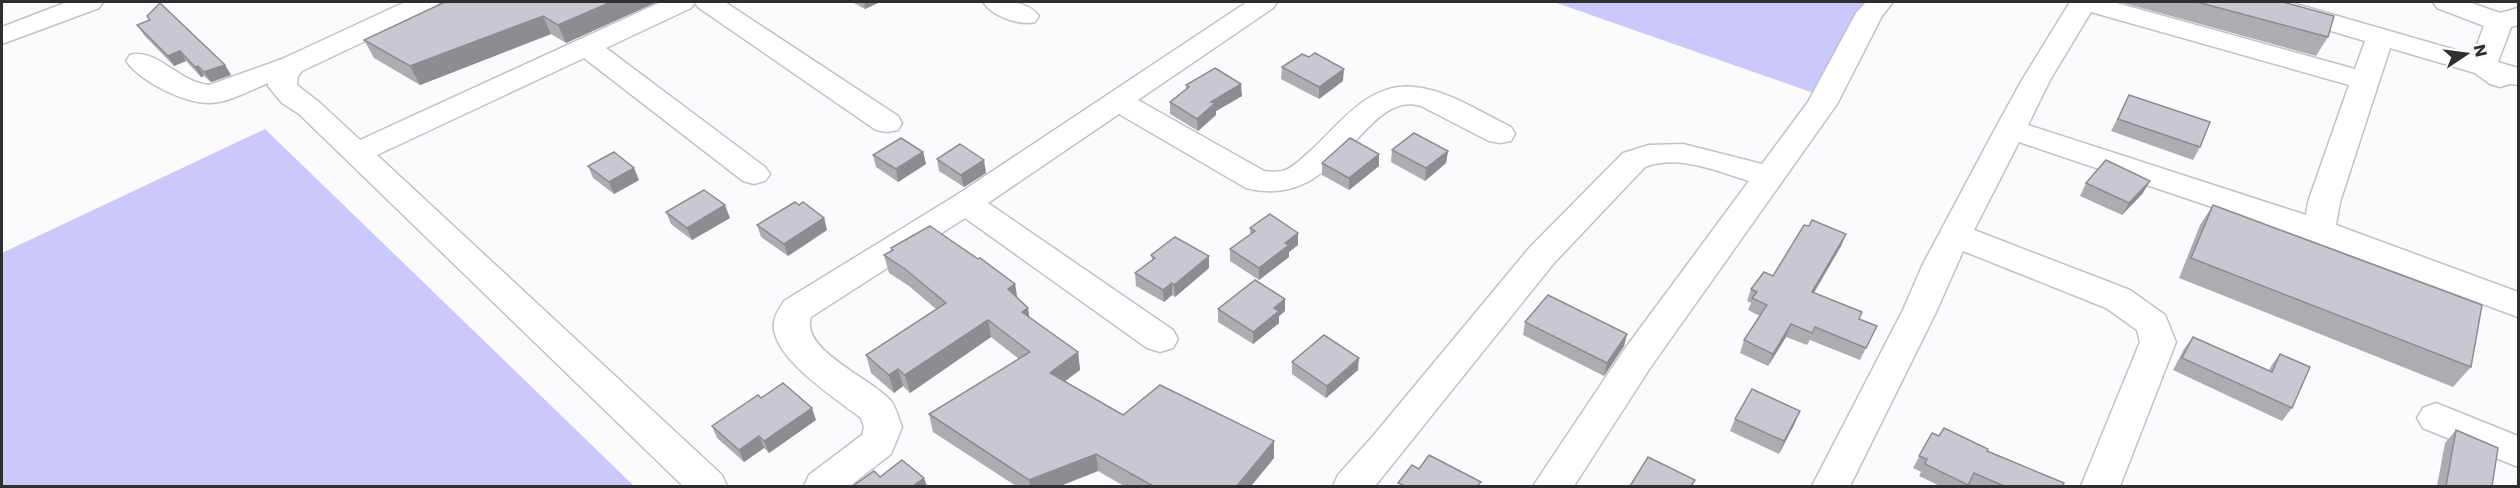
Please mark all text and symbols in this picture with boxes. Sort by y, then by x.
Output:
north arrow [2436,24,2496,84]
text: N [2468,42,2493,59]

